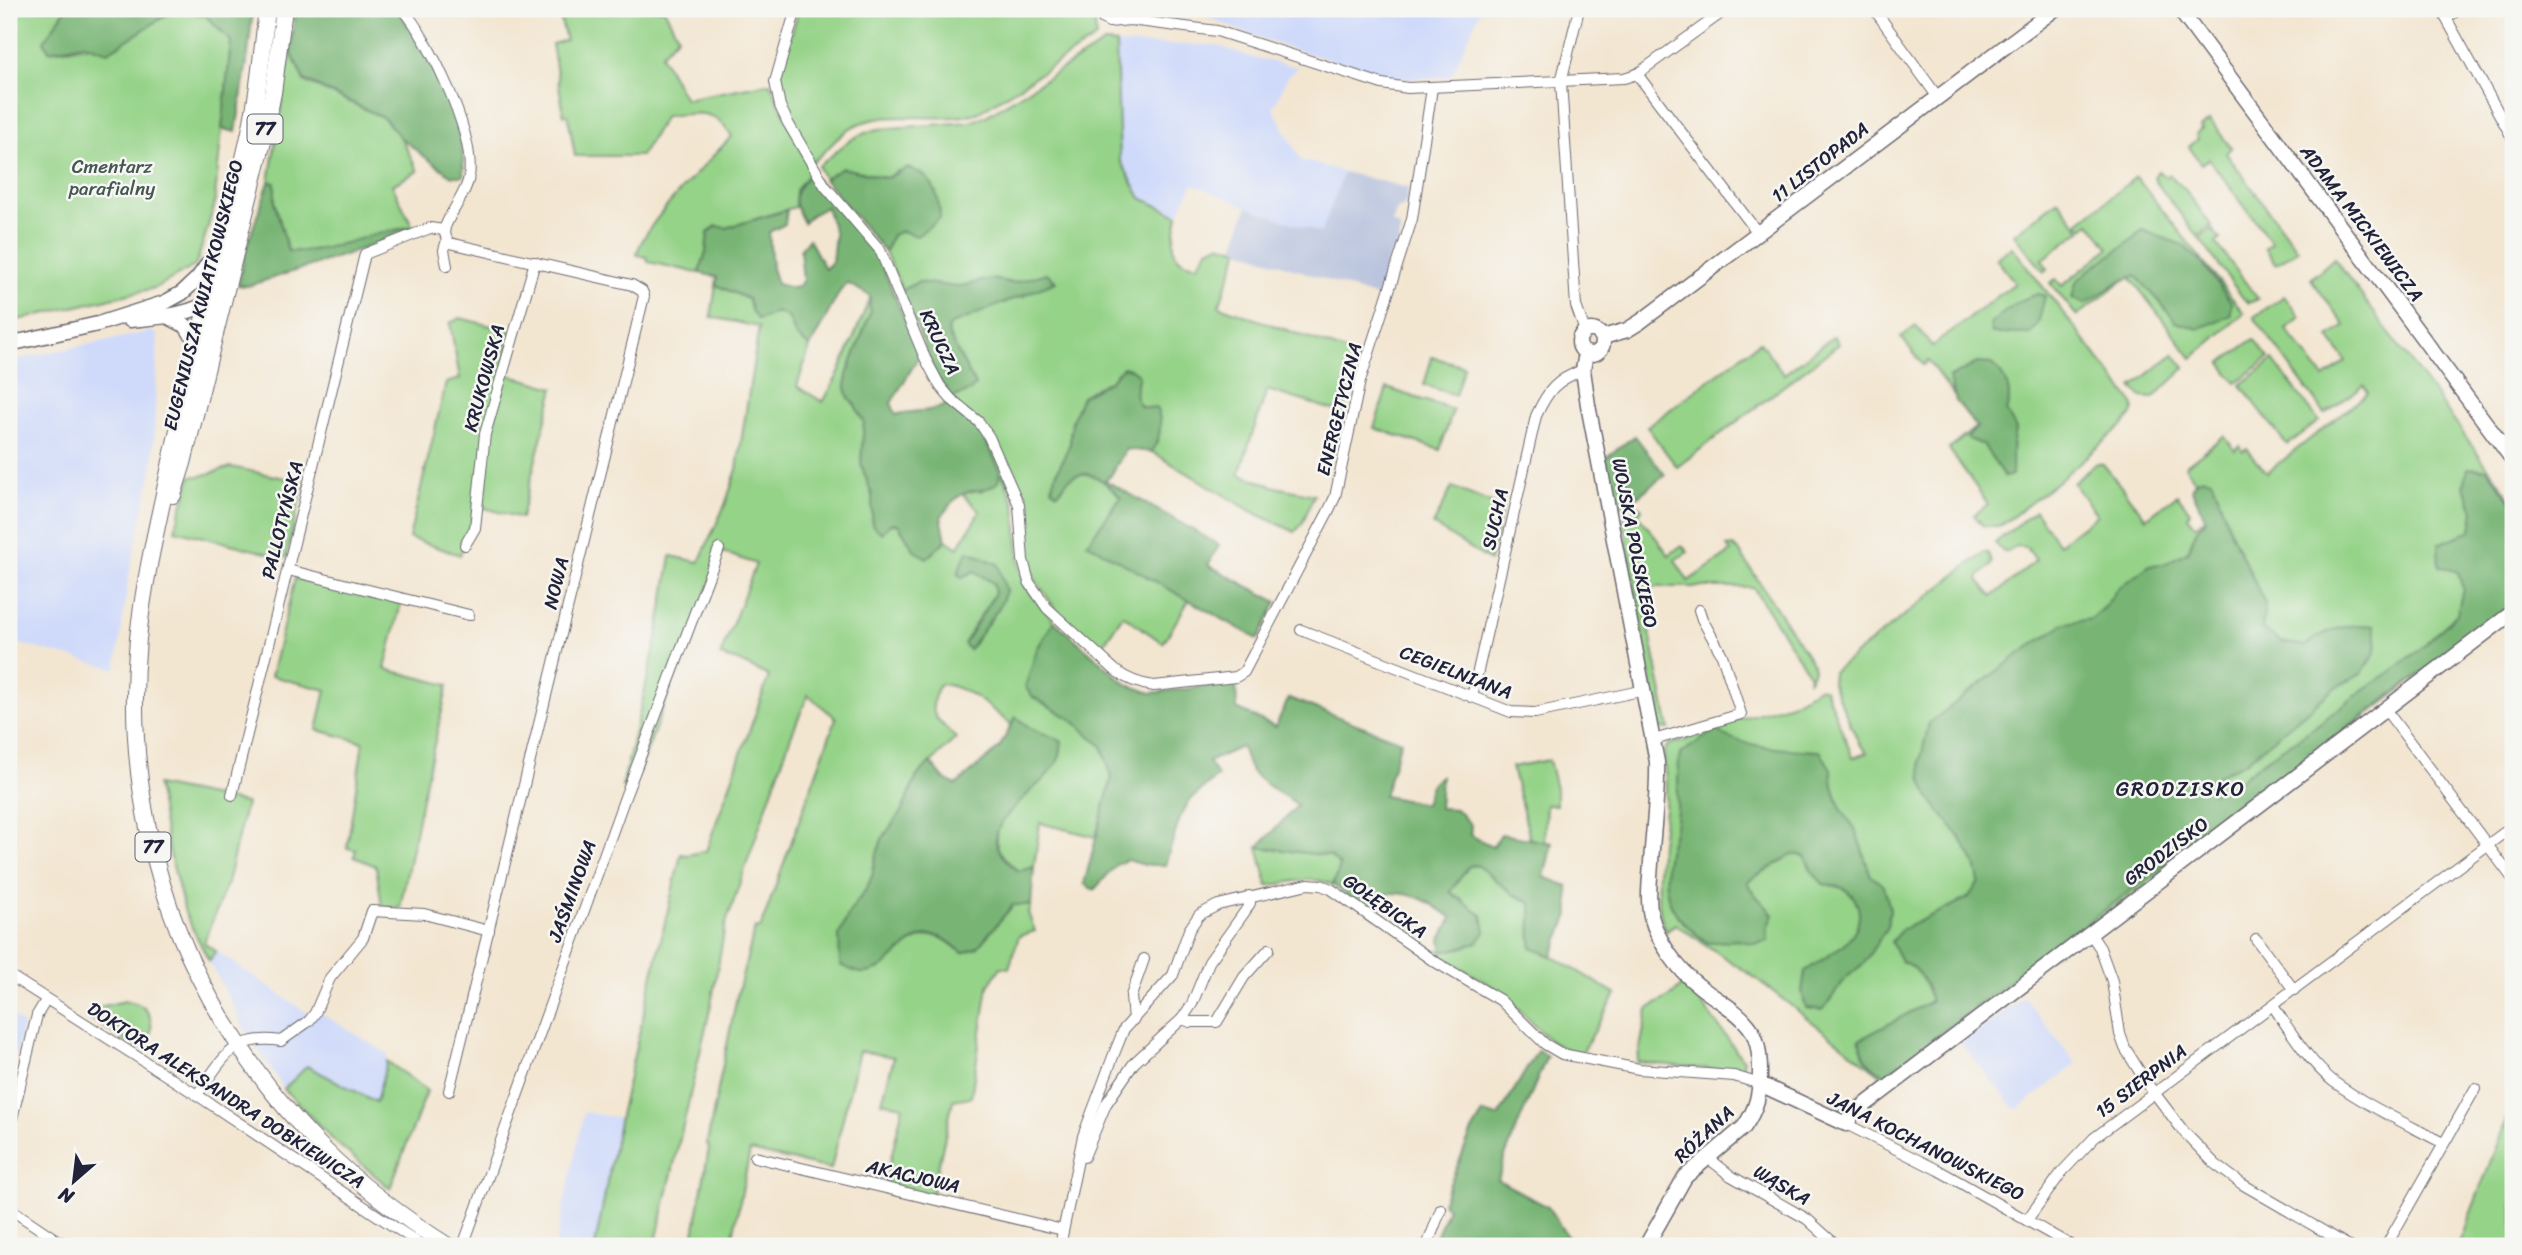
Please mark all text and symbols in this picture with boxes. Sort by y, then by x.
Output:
street label: 11 LISTOPADA [1764,113,1876,211]
road number: 77 [247,114,282,144]
street label: ADAMA MICKIEWICZA [2291,136,2432,309]
park label: Cmentarz parafialny [68,150,155,205]
street label: EUGENIUSZA KWIATKOWSKIEGO [153,156,253,434]
street label: KRUCZA [910,304,970,380]
street label: KRUKOWSKA [454,321,514,435]
street label: ENERGETYCZNA [1307,339,1371,479]
street label: WOJSKA POLSKIEGO [1602,455,1668,631]
street label: PALLOTYŃSKA [251,458,313,582]
street label: SUCHA [1472,485,1518,553]
street label: NOWA [534,553,578,613]
street label: CEGIELNIANA [1395,635,1517,709]
district label: GRODZISKO [2116,770,2246,808]
street label: GRODZISKO [2116,808,2216,894]
road number: 77 [136,832,170,862]
street label: JAŚMINOWA [538,835,606,948]
street label: GOŁĘBICKA [1336,865,1434,947]
street label: DOKTORA ALEKSANDRA DOBKIEWICZA [81,993,371,1197]
street label: 15 SIERPNIA [2088,1035,2194,1127]
street label: JANA KOCHANOWSKIEGO [1821,1081,2031,1210]
street label: RÓŻANA [1666,1097,1742,1171]
north arrow [38,1146,108,1216]
street label: AKACJOWA [862,1149,963,1203]
street label: WĄSKA [1747,1155,1817,1215]
text: N [52,1178,81,1214]

